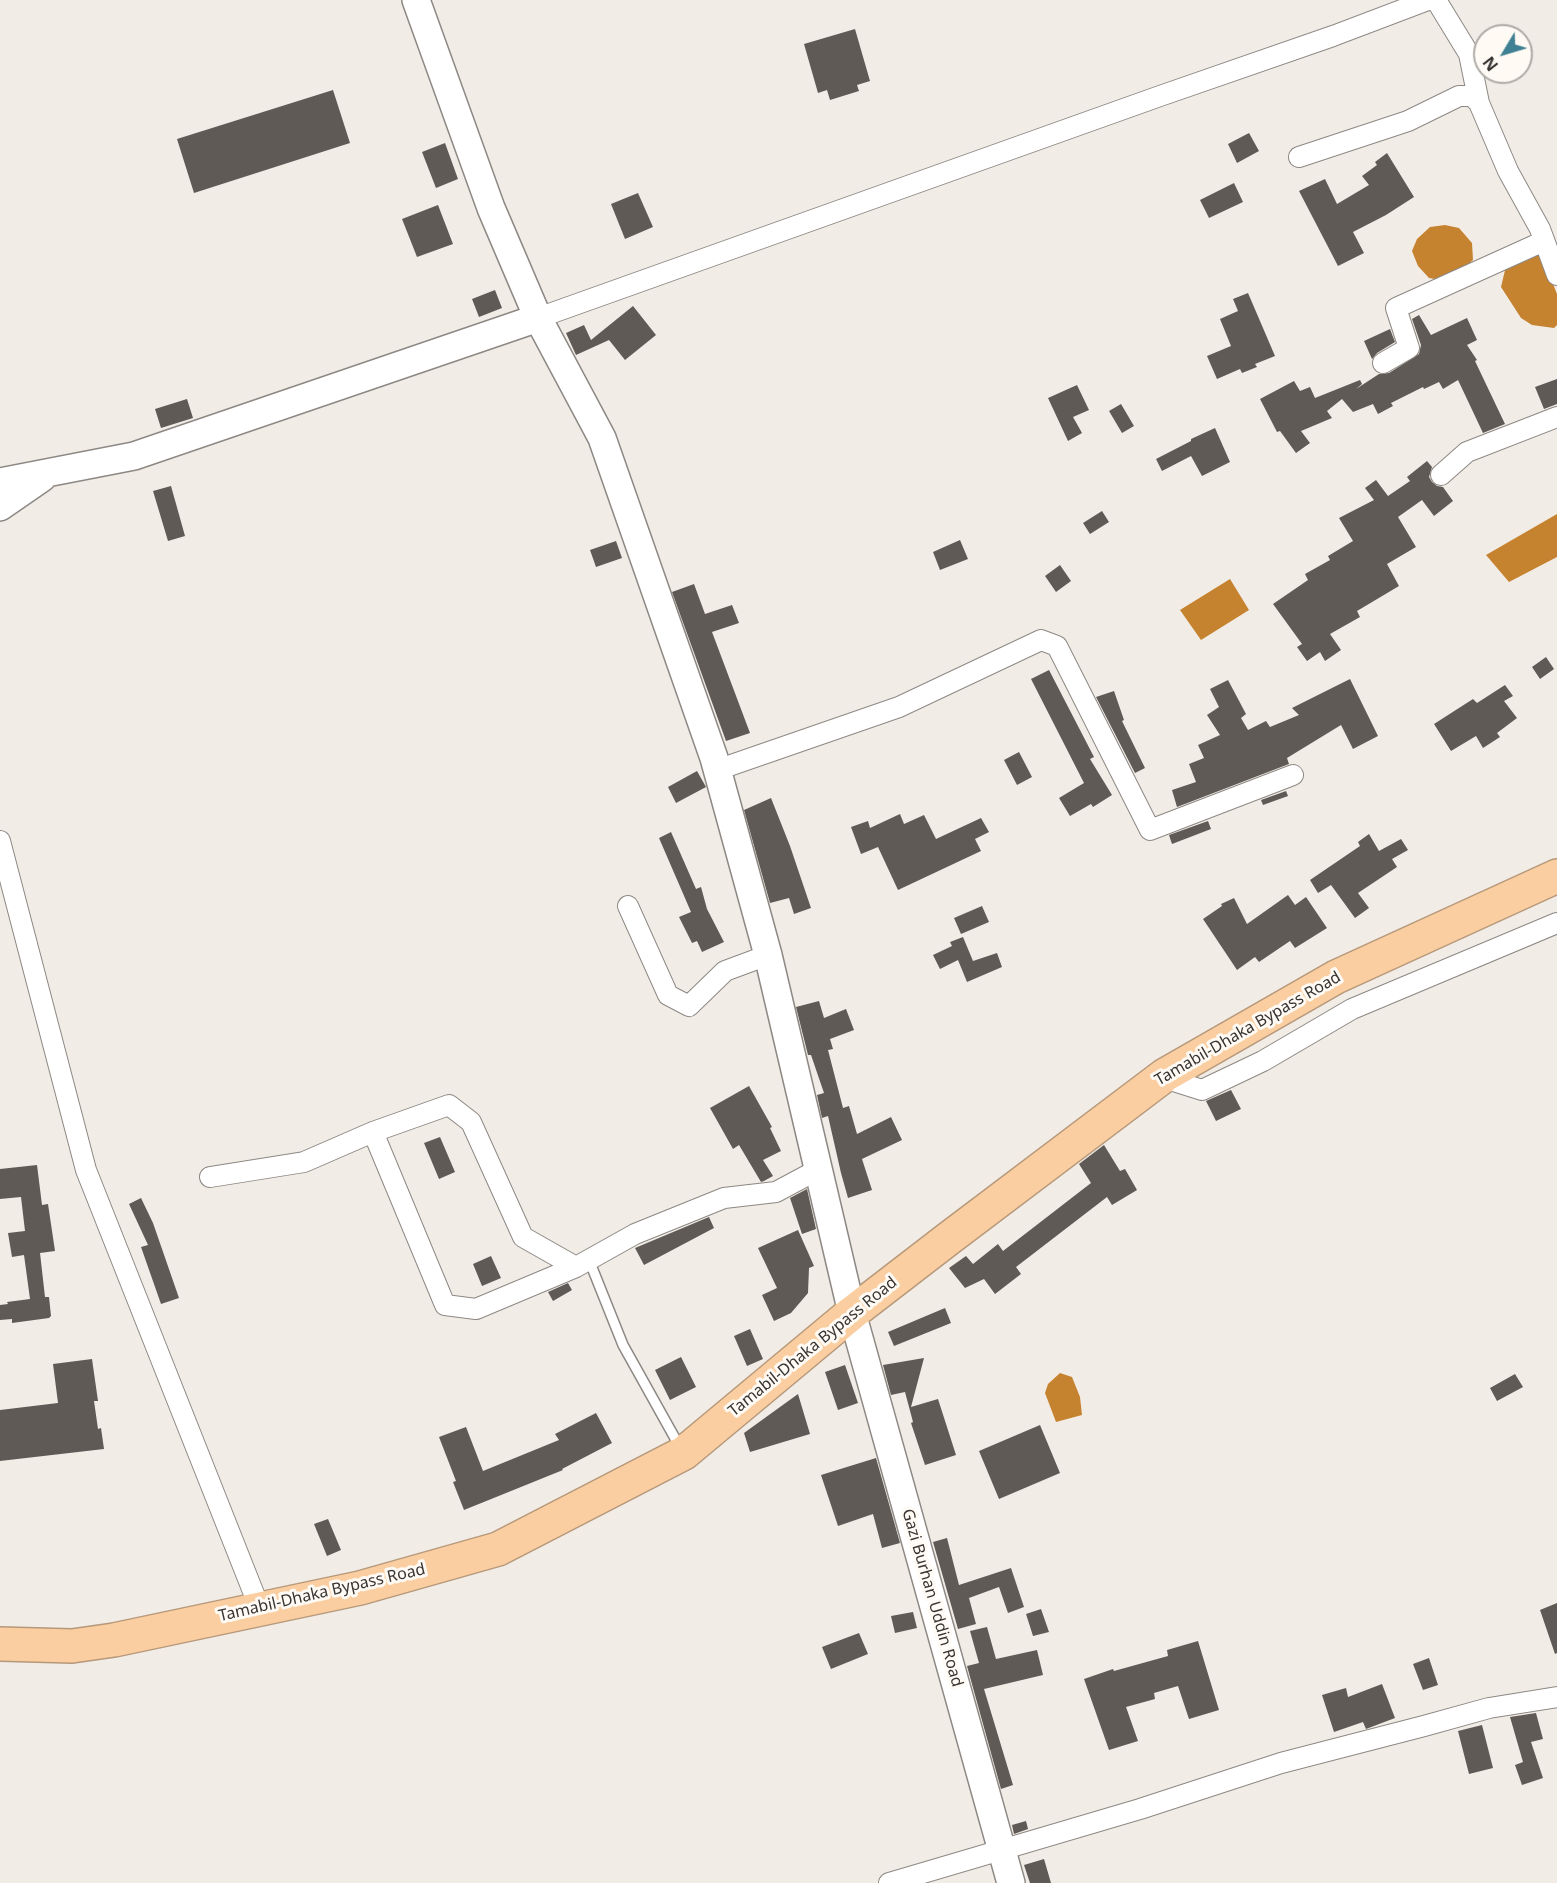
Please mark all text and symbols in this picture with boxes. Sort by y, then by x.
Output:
north arrow [1473,24,1533,84]
text: N [1478,52,1503,76]
street label: Tamabil-Dhaka Bypass Road [1152,968,1344,1090]
street label: Tamabil-Dhaka Bypass Road [725,1273,901,1421]
street label: Gazi Burhan Uddin Road [897,1507,967,1689]
street label: Tamabil-Dhaka Bypass Road [217,1560,427,1626]

